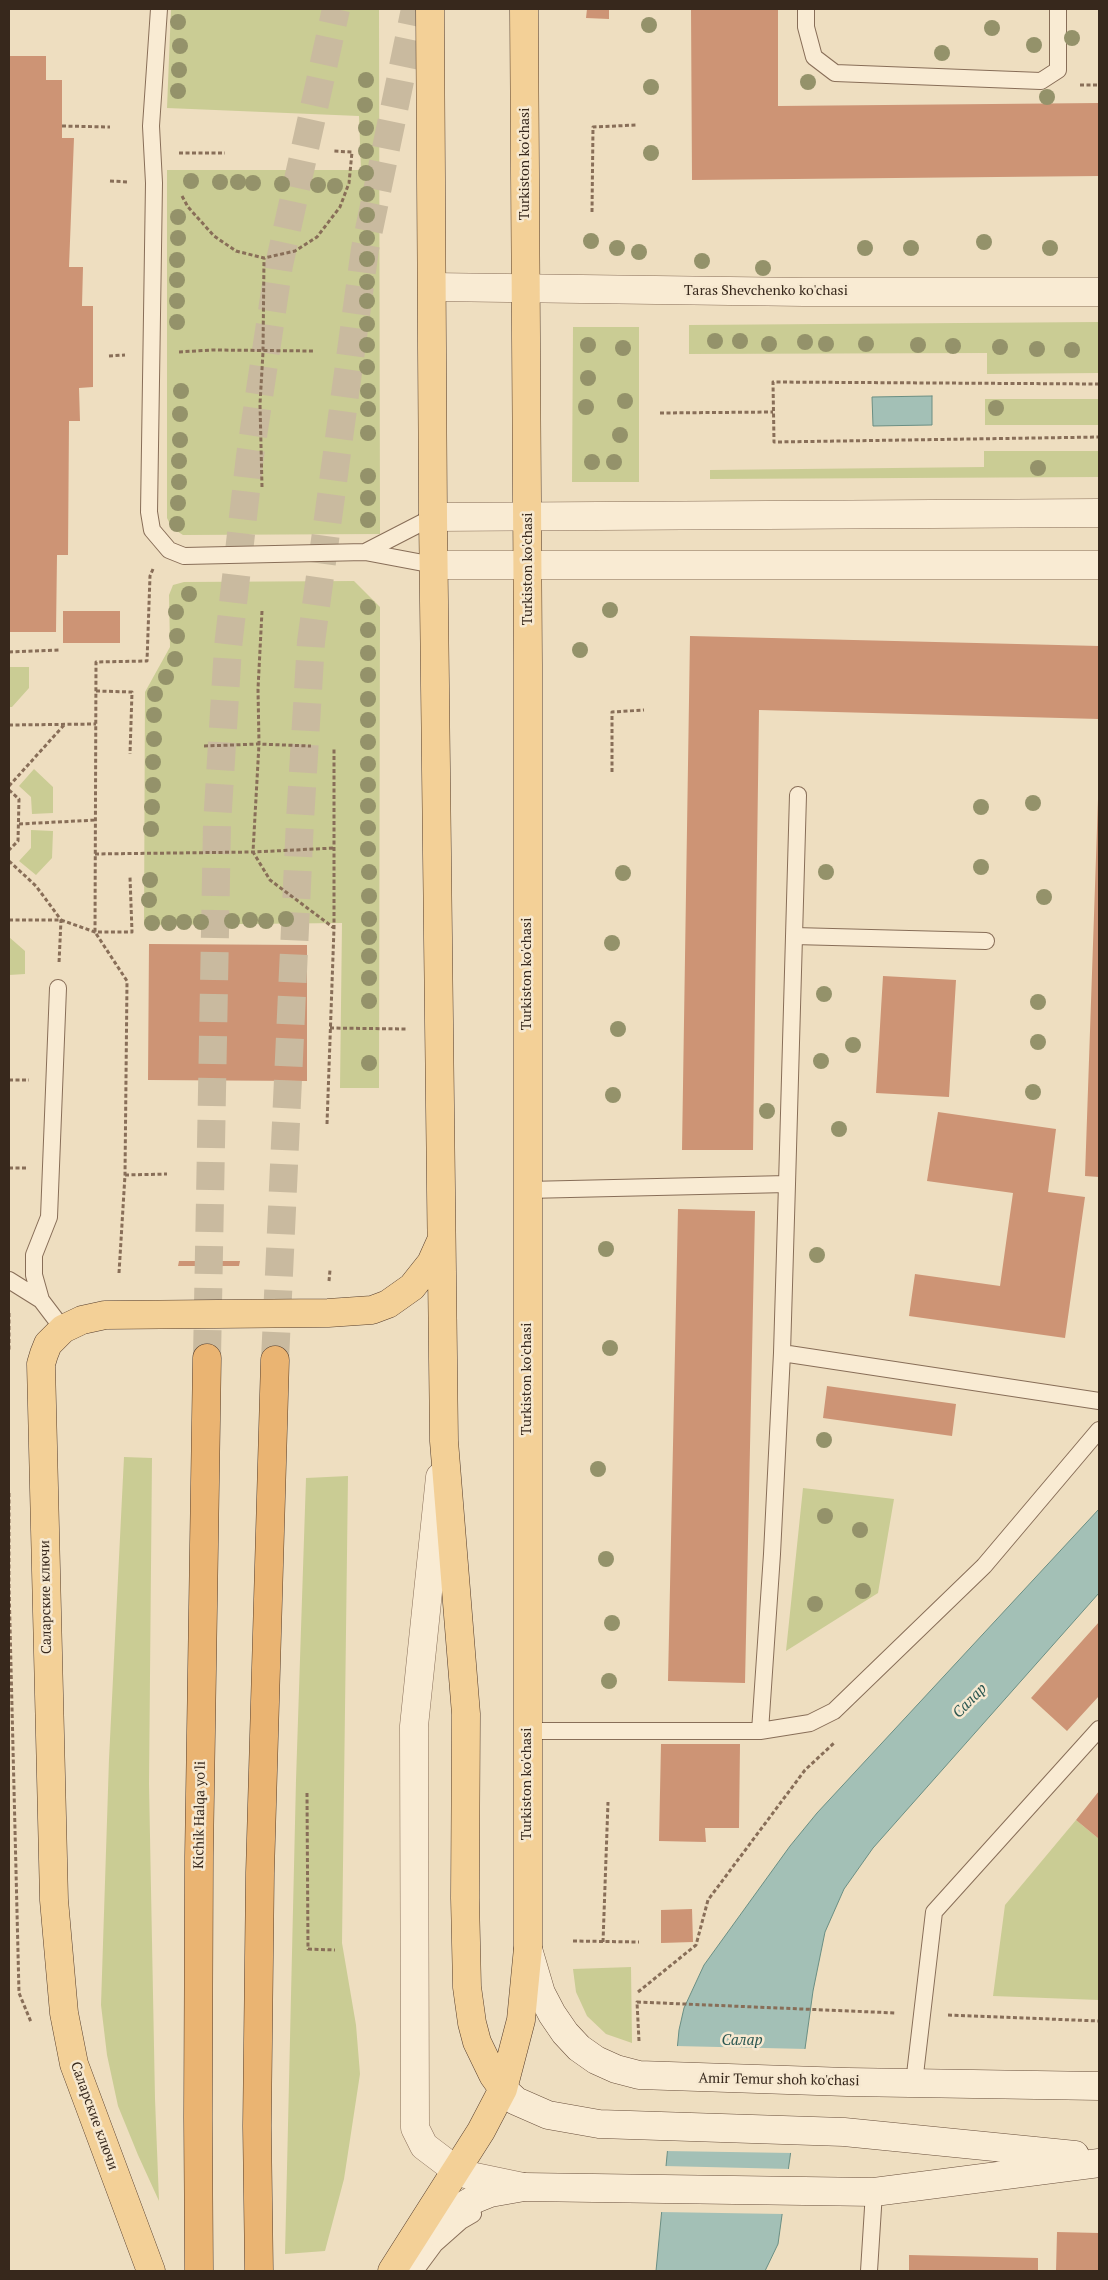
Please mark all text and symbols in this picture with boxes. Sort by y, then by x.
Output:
street label: Turkiston ko'chasi [517,108,533,220]
street label: Taras Shevchenko ko'chasi [684,283,848,299]
street label: Turkiston ko'chasi [520,513,536,625]
street label: Turkiston ko'chasi [519,918,535,1030]
street label: Turkiston ko'chasi [519,1323,535,1435]
street label: Саларские ключи [37,1540,55,1654]
water label: Салар [949,1680,991,1722]
street label: Turkiston ko'chasi [519,1728,535,1840]
street label: Kichik Halqa yo'li [191,1761,209,1869]
water label: Салар [721,2032,763,2050]
street label: Саларские ключи [67,2060,121,2172]
street label: Amir Temur shoh ko'chasi [698,2070,860,2090]

